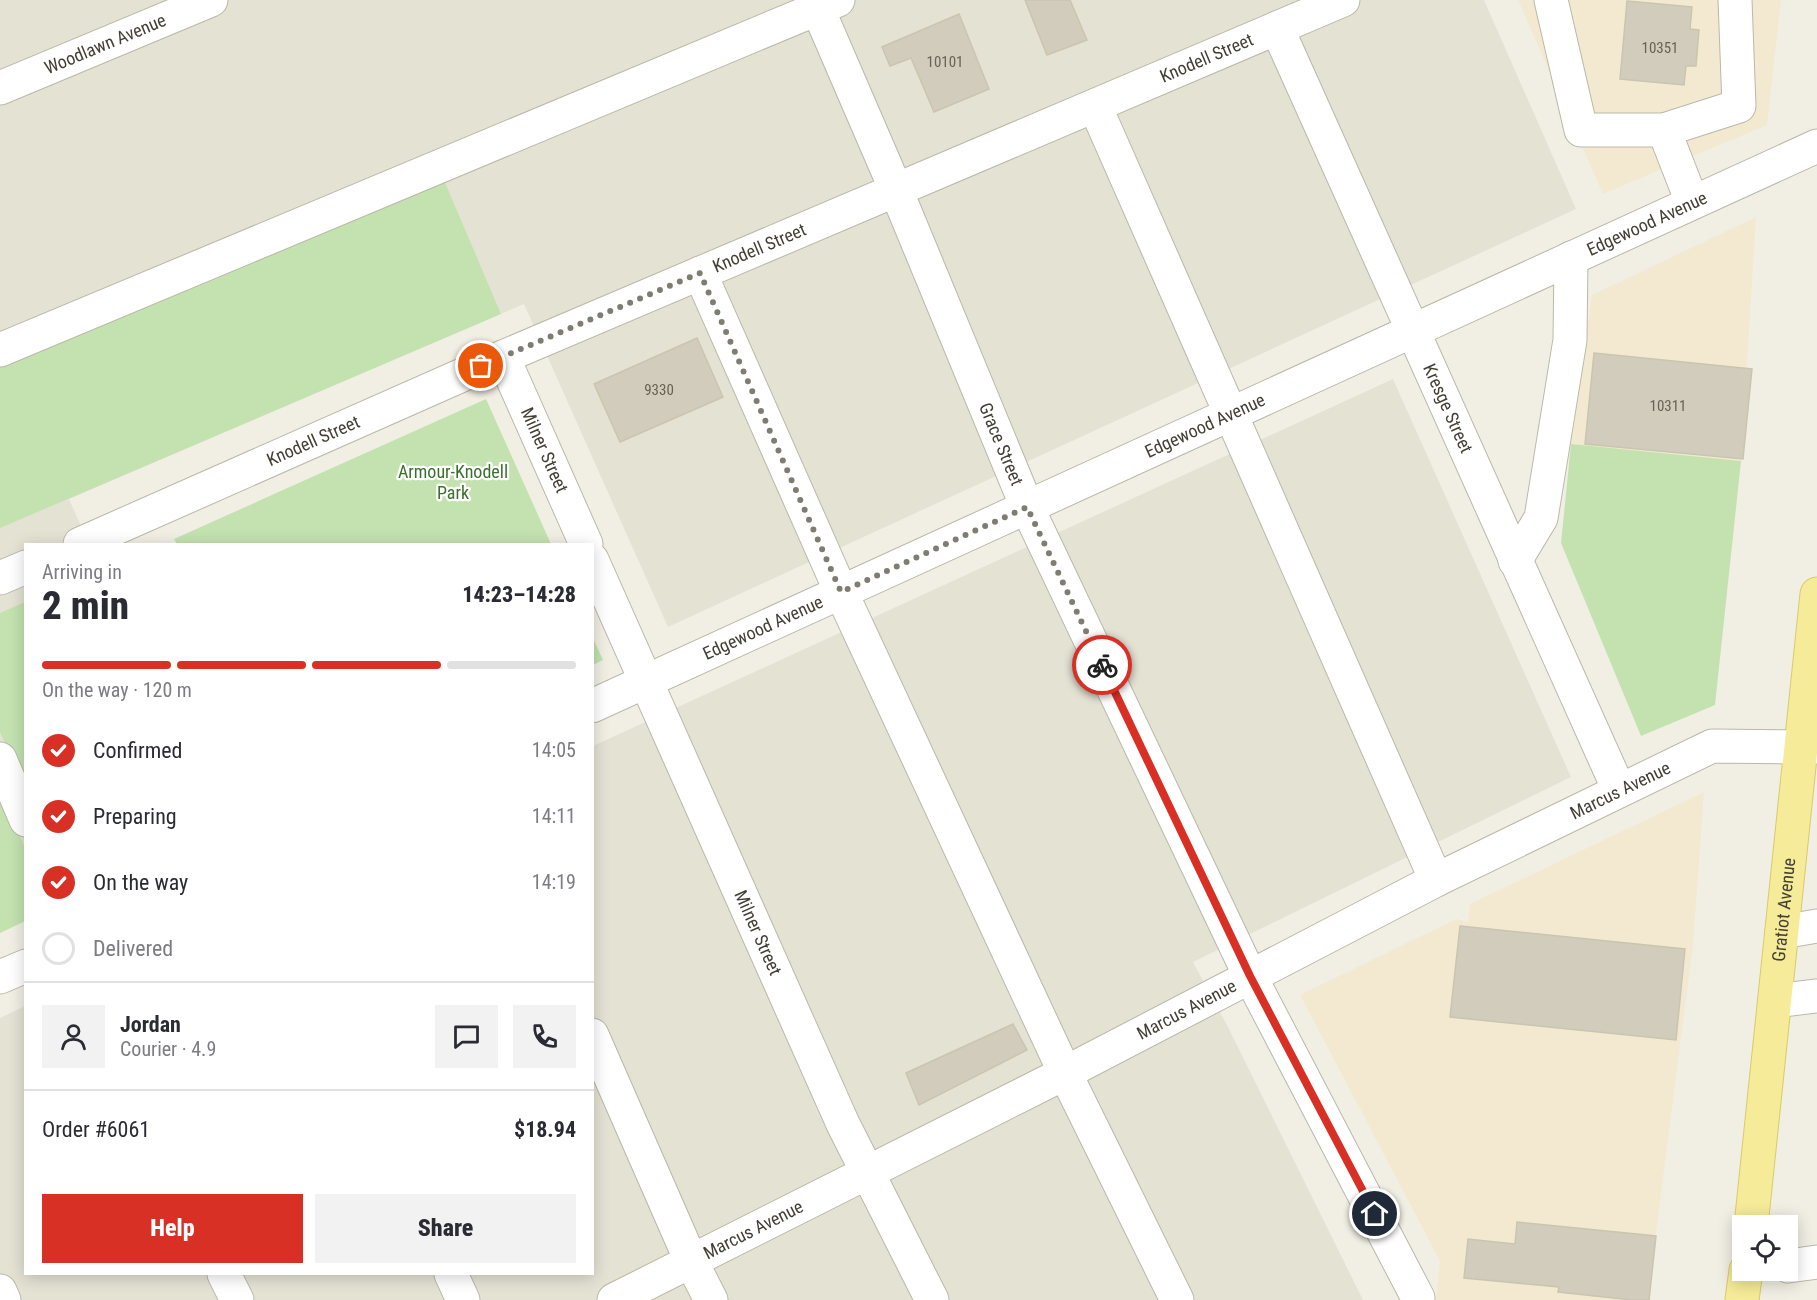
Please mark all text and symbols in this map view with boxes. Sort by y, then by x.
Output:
street label: Woodlawn Avenue [41,9,169,78]
street label: Knodell Street [1157,28,1256,87]
house number: 10351 [1641,39,1679,57]
house number: 10101 [926,53,964,71]
street label: Edgewood Avenue [1583,187,1710,260]
street label: Knodell Street [709,219,809,277]
pin [455,340,506,391]
icon: bag [464,349,497,382]
street label: Kresge Street [1419,360,1477,456]
house number: 9330 [644,381,674,399]
street label: Edgewood Avenue [1141,389,1268,462]
house number: 10311 [1649,397,1687,415]
street label: Grace Street [975,400,1028,488]
street label: Milner Street [517,404,573,496]
street label: Knodell Street [263,411,363,470]
park label: Armour-Knodell Park [398,461,508,503]
text: Arriving in [42,560,122,584]
text: 14:23–14:28 [462,582,576,607]
text: 2 min [42,583,129,629]
street label: Edgewood Avenue [699,591,826,664]
courier [1072,635,1132,695]
icon: bike [1086,649,1119,682]
text: On the way · 120 m [42,678,192,702]
icon: check [42,734,75,767]
text: Confirmed [93,738,182,763]
text: 14:05 [532,738,576,762]
street label: Marcus Avenue [1567,757,1674,823]
icon: check [42,800,75,833]
text: Preparing [93,804,177,829]
text: 14:11 [532,804,576,828]
street label: Gratiot Avenue [1768,857,1799,963]
icon: check [42,866,75,899]
text: On the way [93,870,188,895]
text: 14:19 [532,870,576,894]
street label: Milner Street [730,887,786,978]
text: Delivered [93,936,173,961]
street label: Marcus Avenue [1133,975,1239,1044]
button: person [42,1005,105,1068]
button: chat [435,1005,498,1068]
button: phone [513,1005,576,1068]
text: Jordan [120,1012,181,1037]
text: Courier · 4.9 [120,1037,216,1061]
text: Order #6061 [42,1117,150,1142]
text: $18.94 [514,1117,576,1142]
pin [1349,1188,1400,1239]
button: Help [42,1194,303,1263]
button: Share [315,1194,576,1263]
street label: Marcus Avenue [700,1196,806,1263]
icon: home [1358,1197,1391,1230]
map controls [1732,1215,1798,1281]
button: locate [1732,1215,1798,1281]

